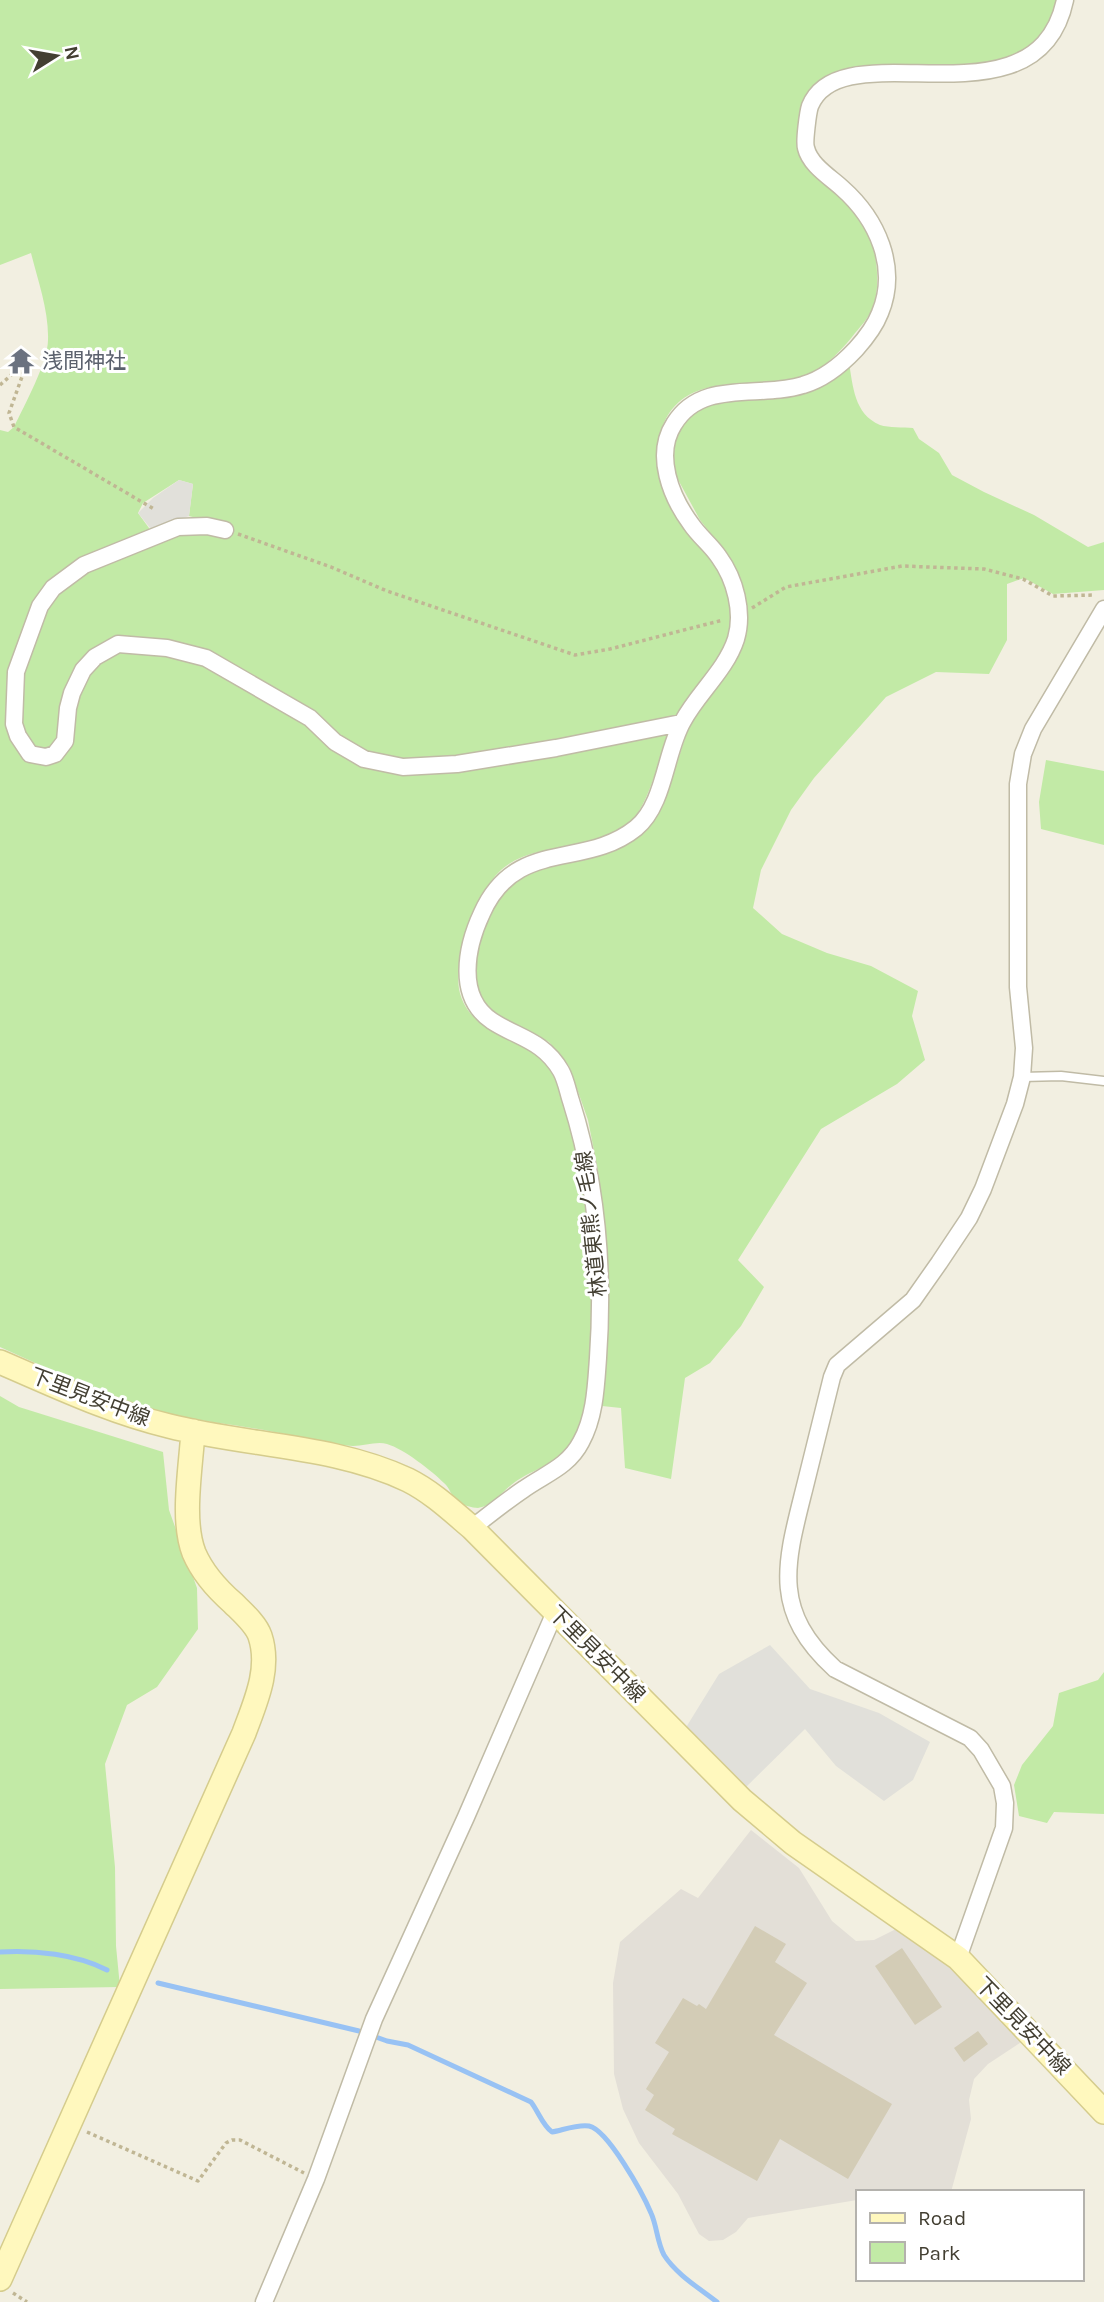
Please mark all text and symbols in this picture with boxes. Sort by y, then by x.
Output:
north arrow [21,21,91,91]
text: N [60,44,84,62]
temple icon: 浅間神社 [6,346,36,376]
place label: 浅間神社 [42,349,126,373]
street label: 林道東熊ノ毛線 [571,1150,611,1298]
street label: 下里見安中線 [27,1363,153,1431]
street label: 下里見安中線 [544,1601,650,1707]
street label: 下里見安中線 [971,1972,1075,2080]
legend [856,2190,1083,2281]
text: Road [918,2206,966,2230]
text: Park [918,2241,961,2265]

